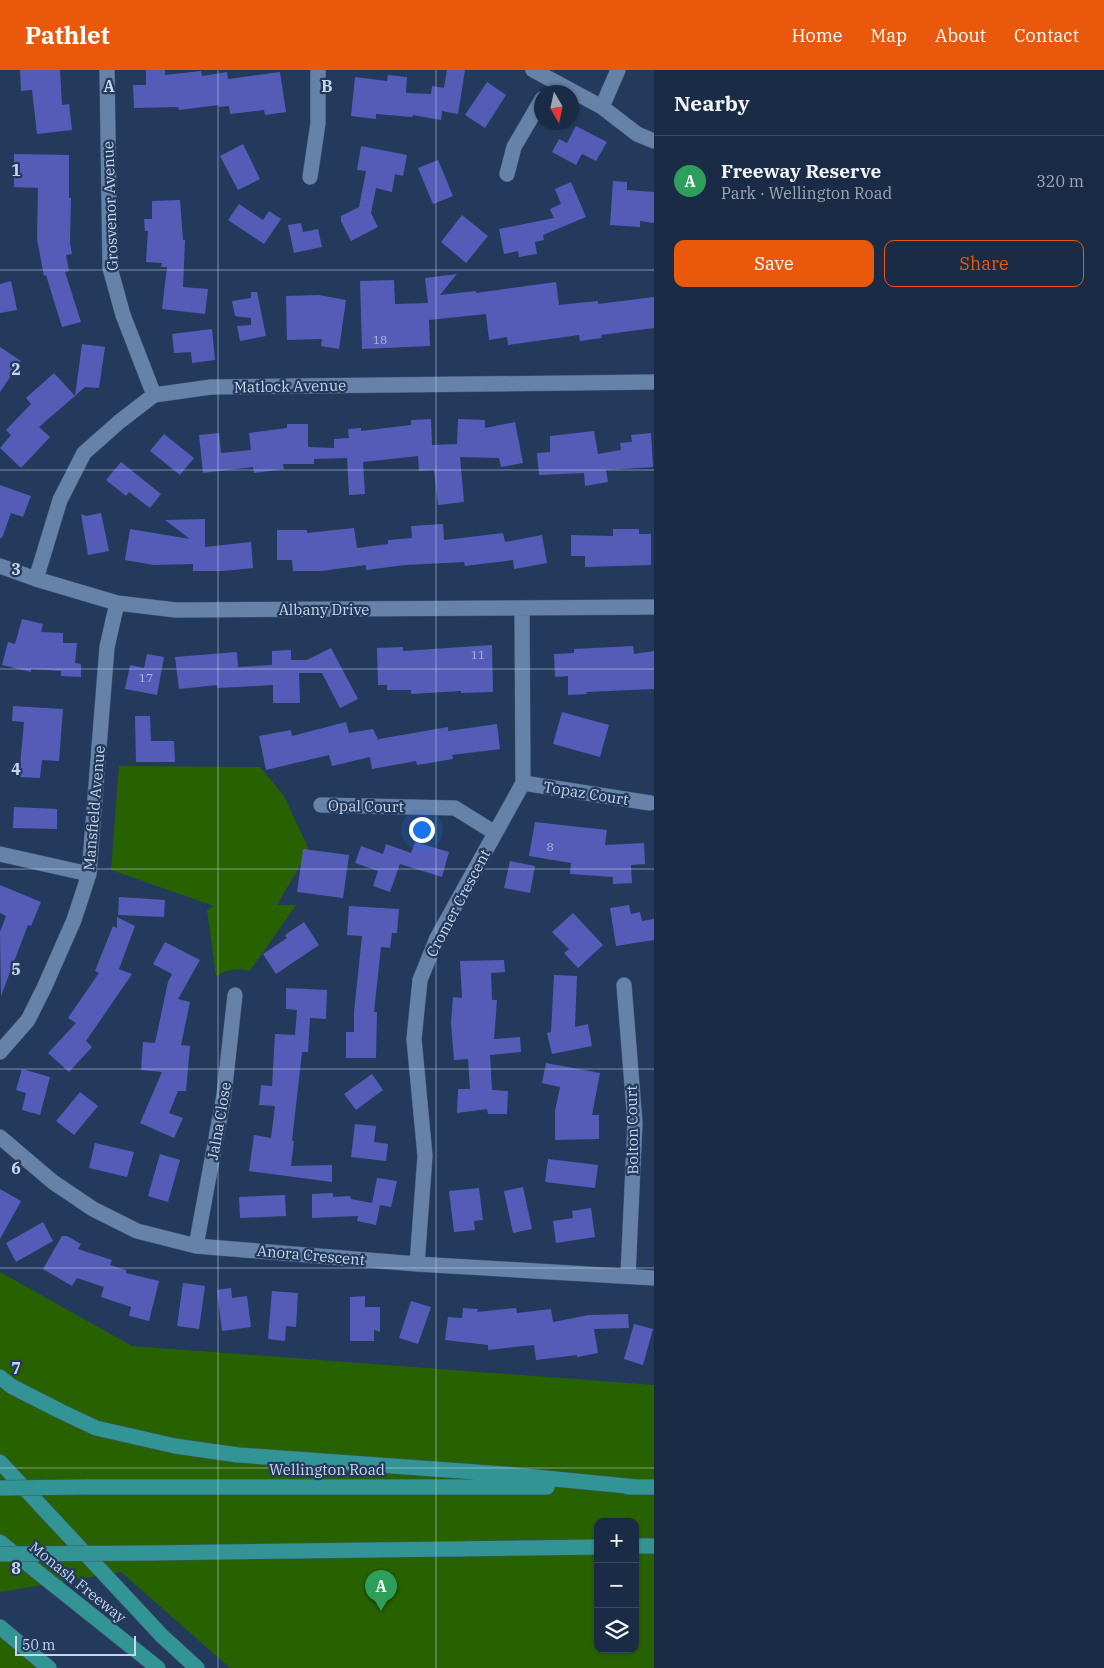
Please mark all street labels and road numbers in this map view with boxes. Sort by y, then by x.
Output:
street label: Grosvenor Avenue [98,141,122,271]
street label: Matlock Avenue [234,376,346,396]
street label: Albany Drive [279,600,369,619]
street label: Mansfield Avenue [79,745,109,871]
street label: Topaz Court [542,777,630,809]
street label: Opal Court [328,796,404,816]
street label: Cromer Crescent [422,846,494,960]
street label: Jalna Close [203,1081,235,1161]
street label: Bolton Court [622,1085,642,1175]
street label: Anora Crescent [256,1241,366,1269]
street label: Wellington Road [269,1460,385,1479]
street label: Monash Freeway [26,1537,130,1627]

